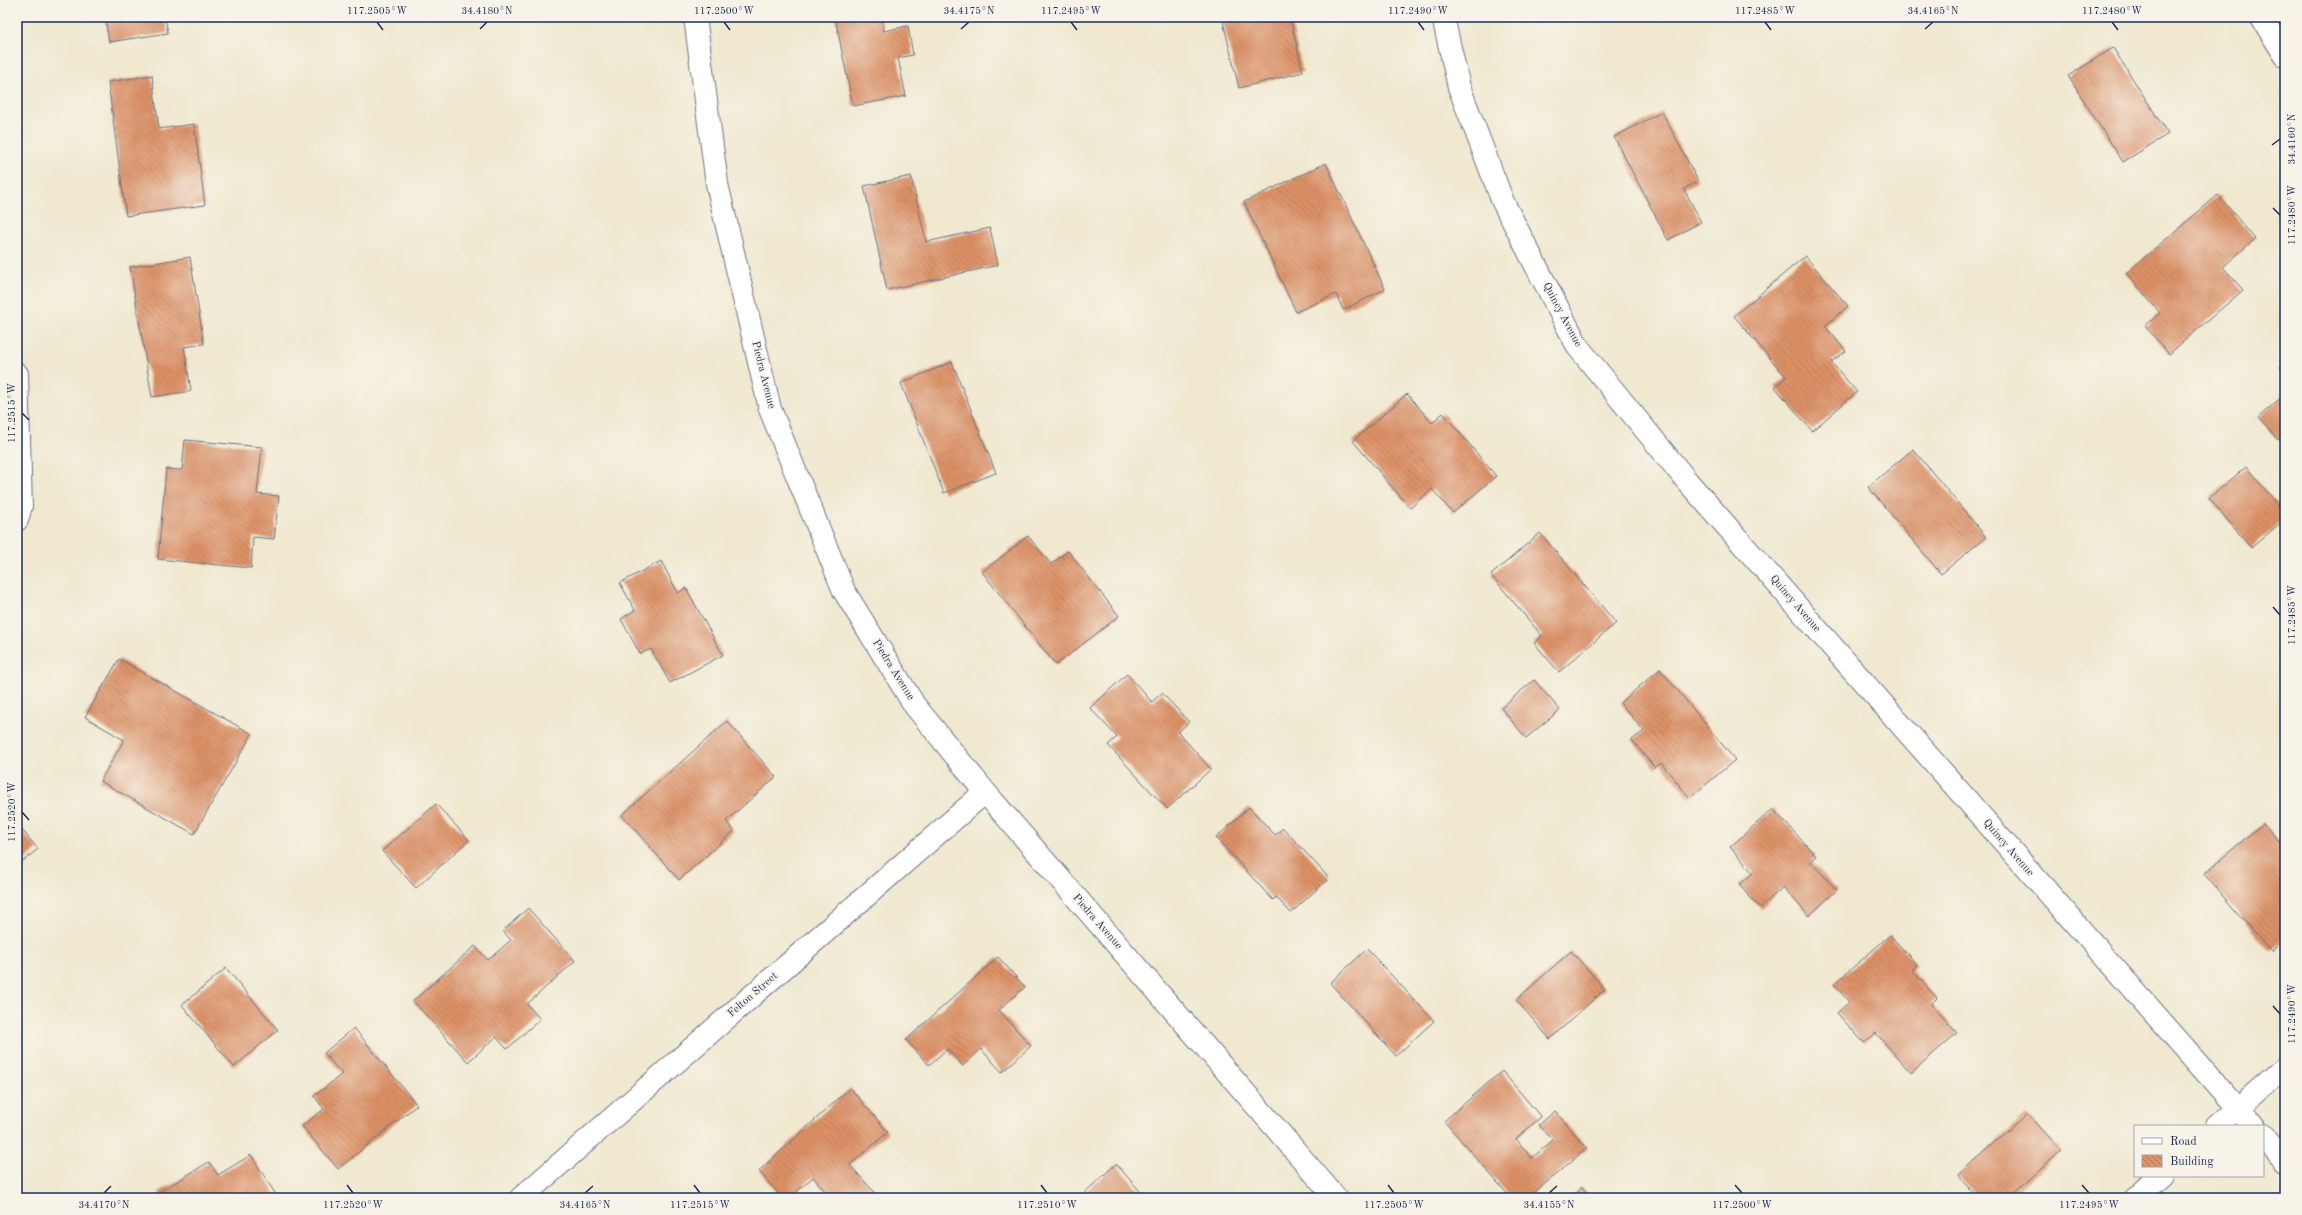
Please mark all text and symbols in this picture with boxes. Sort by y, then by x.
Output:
text: 117.2505°W [347,6,407,16]
text: 34.4180°N [461,6,513,16]
text: 117.2500°W [694,6,754,16]
text: 34.4175°N [943,6,995,16]
text: 117.2495°W [1041,6,1101,16]
text: 117.2490°W [1388,6,1448,16]
text: 117.2485°W [1735,6,1795,16]
text: 34.4165°N [1907,6,1959,16]
text: 117.2480°W [2082,6,2142,16]
text: 34.4160°N [2287,113,2297,165]
text: 117.2480°W [2287,185,2297,245]
street label: Quincy Avenue [1540,281,1584,349]
street label: Piedra Avenue [749,340,777,410]
text: 117.2515°W [7,383,17,443]
street label: Quincy Avenue [1768,574,1822,634]
text: 117.2485°W [2287,585,2297,645]
street label: Piedra Avenue [870,638,916,702]
text: 117.2520°W [7,782,17,842]
street label: Quincy Avenue [1981,818,2035,878]
street label: Piedra Avenue [1070,892,1124,952]
street label: Felton Street [726,970,780,1020]
text: 117.2490°W [2287,984,2297,1044]
legend [2134,1125,2264,1177]
text: Road [2170,1136,2197,1148]
text: Building [2170,1156,2214,1168]
text: 34.4170°N [78,1200,130,1210]
text: 117.2520°W [323,1200,383,1210]
text: 34.4165°N [559,1200,611,1210]
text: 117.2515°W [670,1200,730,1210]
text: 117.2510°W [1017,1200,1077,1210]
text: 117.2505°W [1364,1200,1424,1210]
text: 34.4155°N [1523,1200,1575,1210]
text: 117.2500°W [1712,1200,1772,1210]
text: 117.2495°W [2059,1200,2119,1210]

